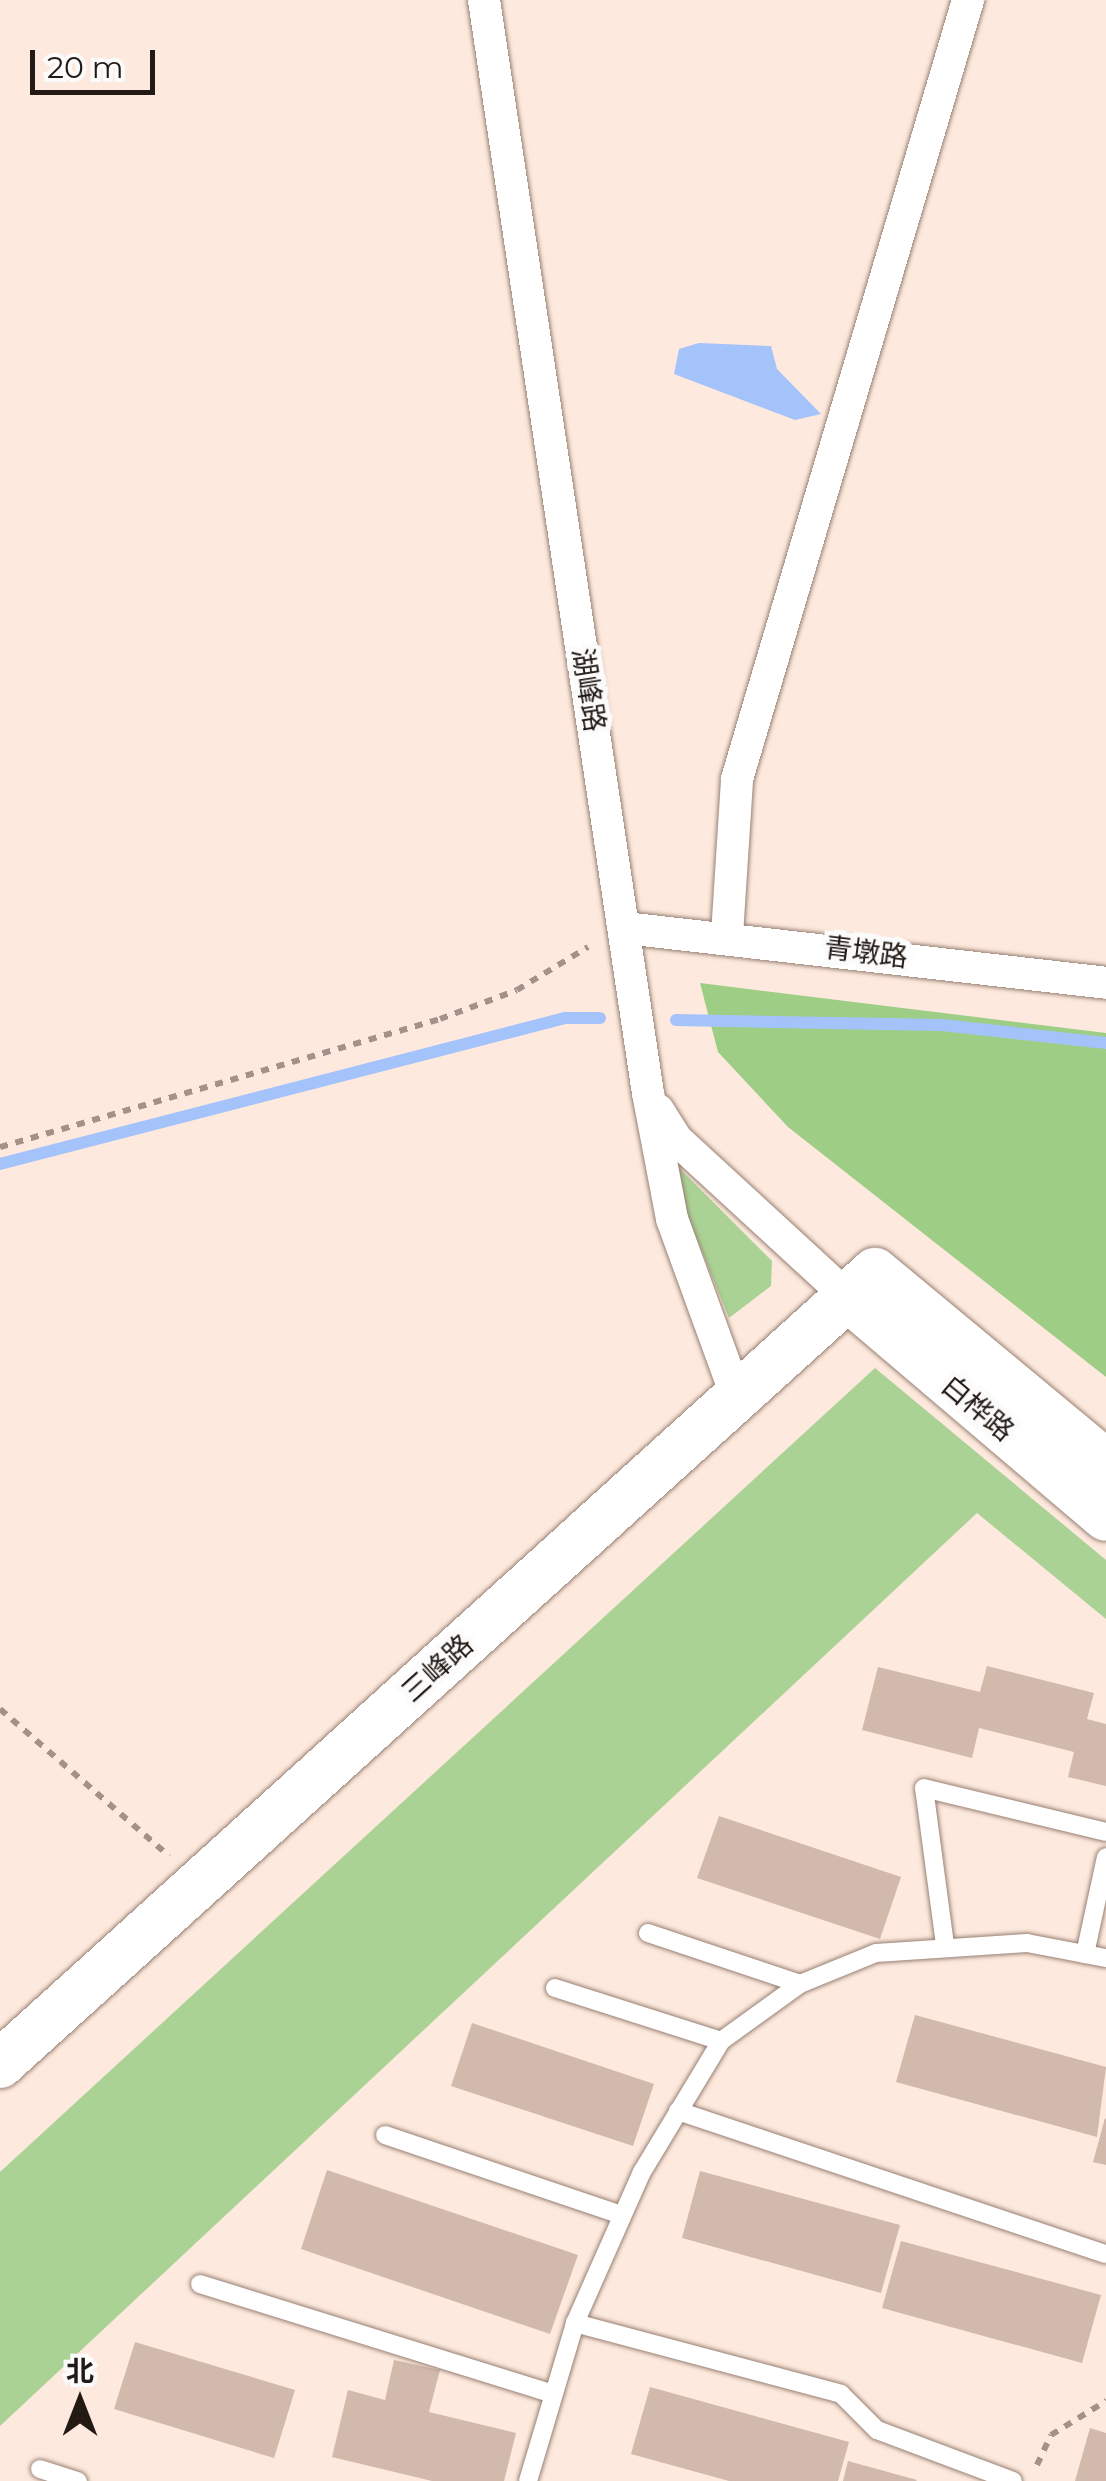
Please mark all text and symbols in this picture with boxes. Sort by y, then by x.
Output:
scale bar [35,30,160,92]
text: 20 m [47,49,124,86]
street label: 湖峰路 [566,646,612,734]
street label: 青墩路 [822,930,910,974]
street label: 白桦路 [935,1368,1021,1448]
street label: 三峰路 [395,1627,479,1709]
north arrow [30,2351,130,2451]
text: 北 [66,2354,94,2388]

